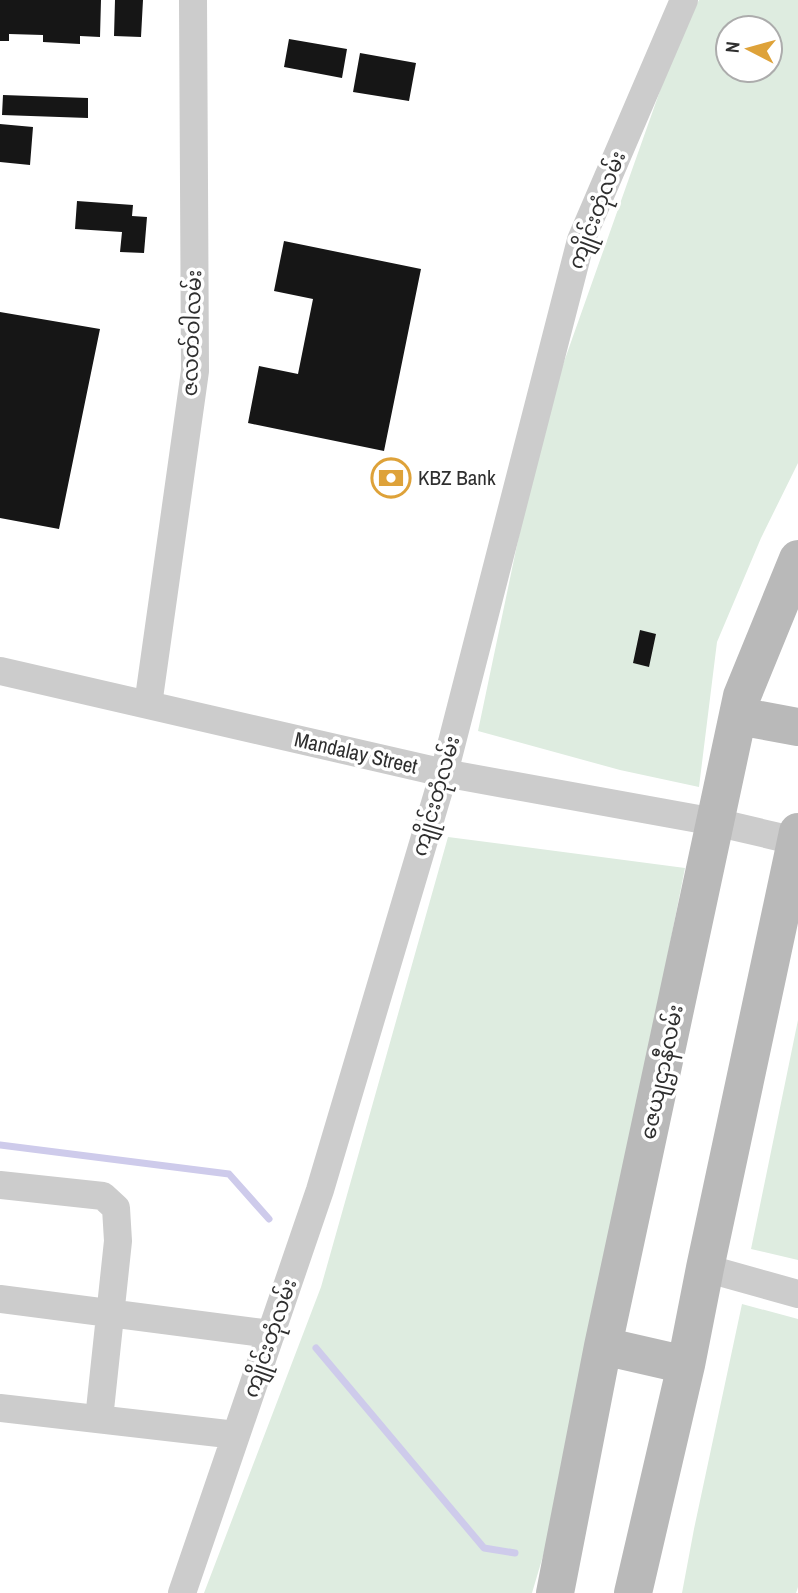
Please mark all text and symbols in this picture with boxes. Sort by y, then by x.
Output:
north arrow [714,14,784,84]
text: N [719,40,746,54]
street label: ကျိုင်းတုံလမ်း [560,146,636,274]
street label: ဇလတ်ဝါလမ်း [174,269,208,397]
bank icon: KBZ Bank [370,457,412,499]
place label: KBZ Bank [418,463,496,492]
street label: Mandalay Street [292,724,421,781]
street label: ကျိုင်းတုံလမ်း [404,732,470,861]
street label: ဇေယျဌာနီလမ်း [632,1002,694,1143]
street label: ကျိုင်းတုံလမ်း [235,1274,307,1403]

